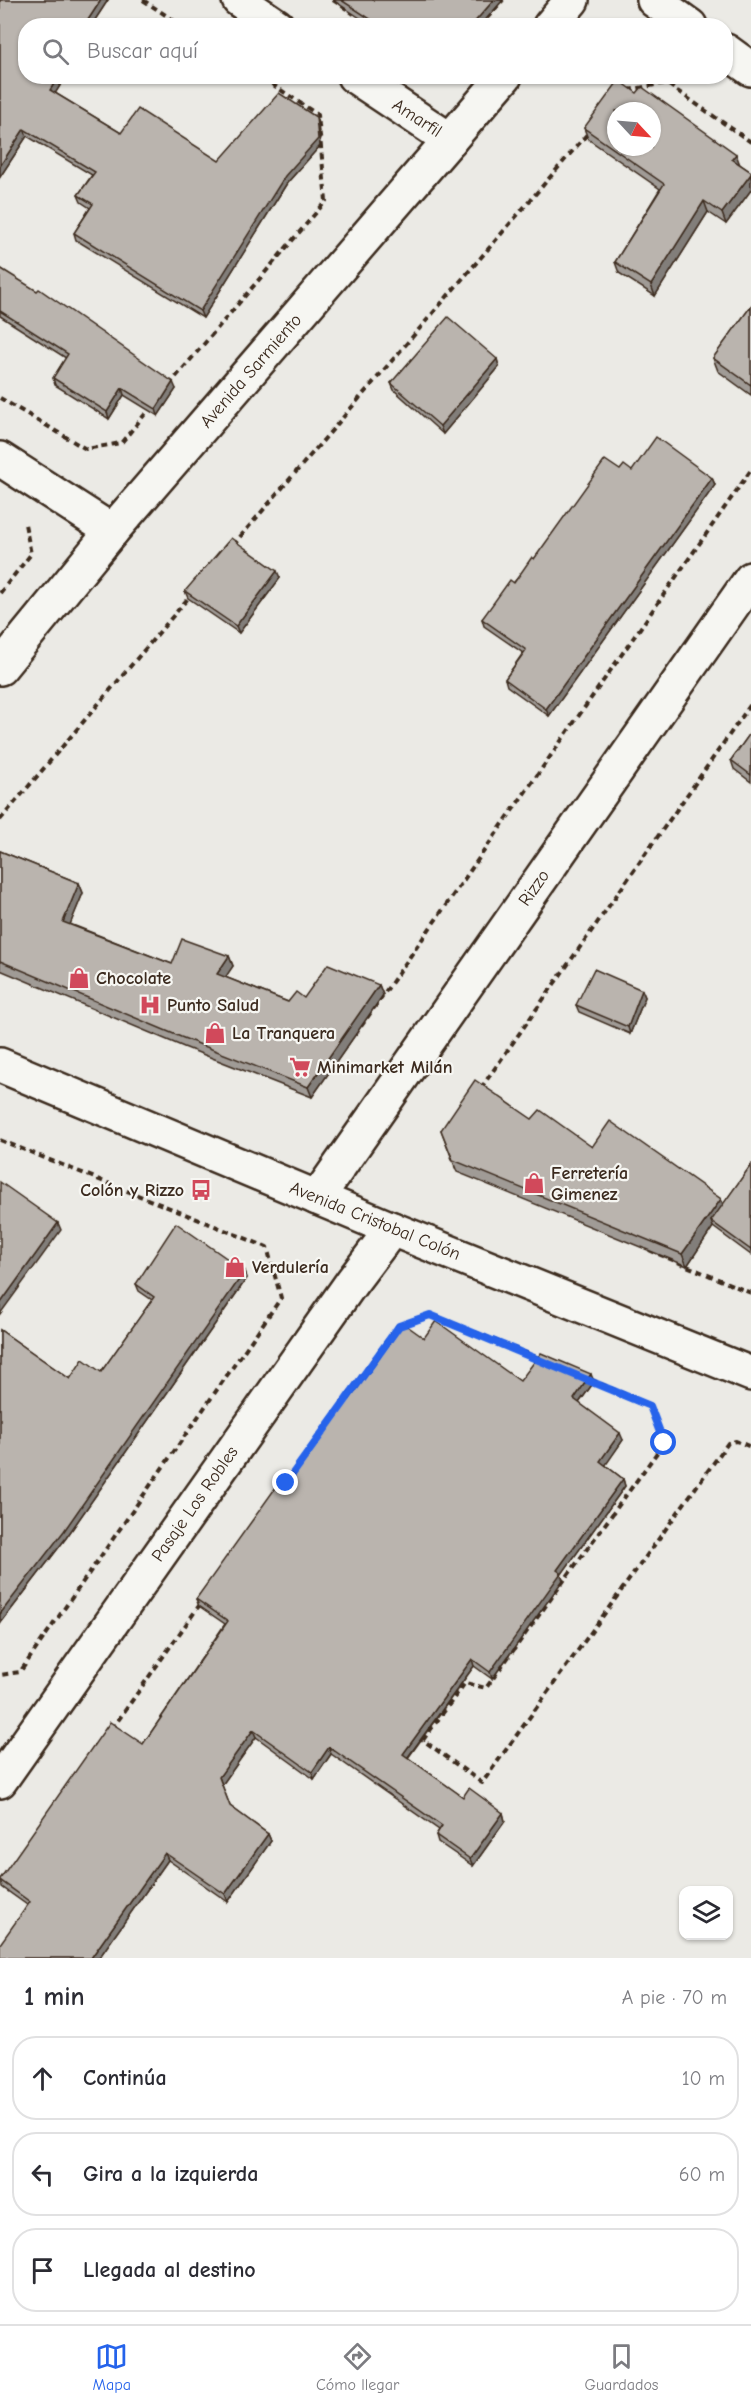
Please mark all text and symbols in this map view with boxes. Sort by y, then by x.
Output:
search box [18,18,733,84]
icon: search [39,35,72,68]
text: Buscar aquí [87,38,198,64]
street label: Amarfil [388,94,446,142]
north arrow [607,102,661,156]
street label: Avenida Sarmiento [196,310,306,432]
street label: Rizzo [514,866,554,910]
shop icon: Chocolate [67,966,91,990]
place label: Chocolate [96,968,171,989]
hospital icon: Punto Salud [138,993,162,1017]
place label: Punto Salud [167,995,259,1016]
shop icon: La Tranquera [203,1021,227,1045]
place label: La Tranquera [232,1023,335,1044]
supermarket icon: Minimarket Milán [288,1055,312,1079]
place label: Minimarket Milán [317,1057,452,1078]
place label: Ferretería Gimenez [551,1163,628,1205]
shop icon: Ferretería Gimenez [522,1171,546,1195]
street label: Avenida Cristobal Colón [287,1177,463,1265]
bus stop icon: Colón y Rizzo [189,1178,213,1202]
place label: Colón y Rizzo [80,1180,184,1201]
shop icon: Verdulería [223,1255,247,1279]
place label: Verdulería [252,1257,329,1278]
route start [650,1429,676,1455]
street label: Pasaje Los Robles [147,1442,243,1566]
route end [272,1469,298,1495]
map controls [679,1886,733,1940]
button: layers [679,1886,733,1940]
text: 1 min [24,1982,85,2012]
text: A pie · 70 m [622,1986,727,2009]
icon: ahead [26,2062,59,2095]
text: Continúa [83,2065,167,2091]
text: 10 m [682,2067,725,2090]
icon: left [26,2158,59,2191]
text: Gira a la izquierda [83,2161,258,2187]
text: 60 m [679,2163,725,2186]
icon: arrive [26,2254,59,2287]
text: Llegada al destino [83,2257,256,2283]
tab: Mapa [93,2340,131,2394]
tab: Cómo llegar [316,2340,399,2394]
tab: Guardados [584,2340,658,2394]

